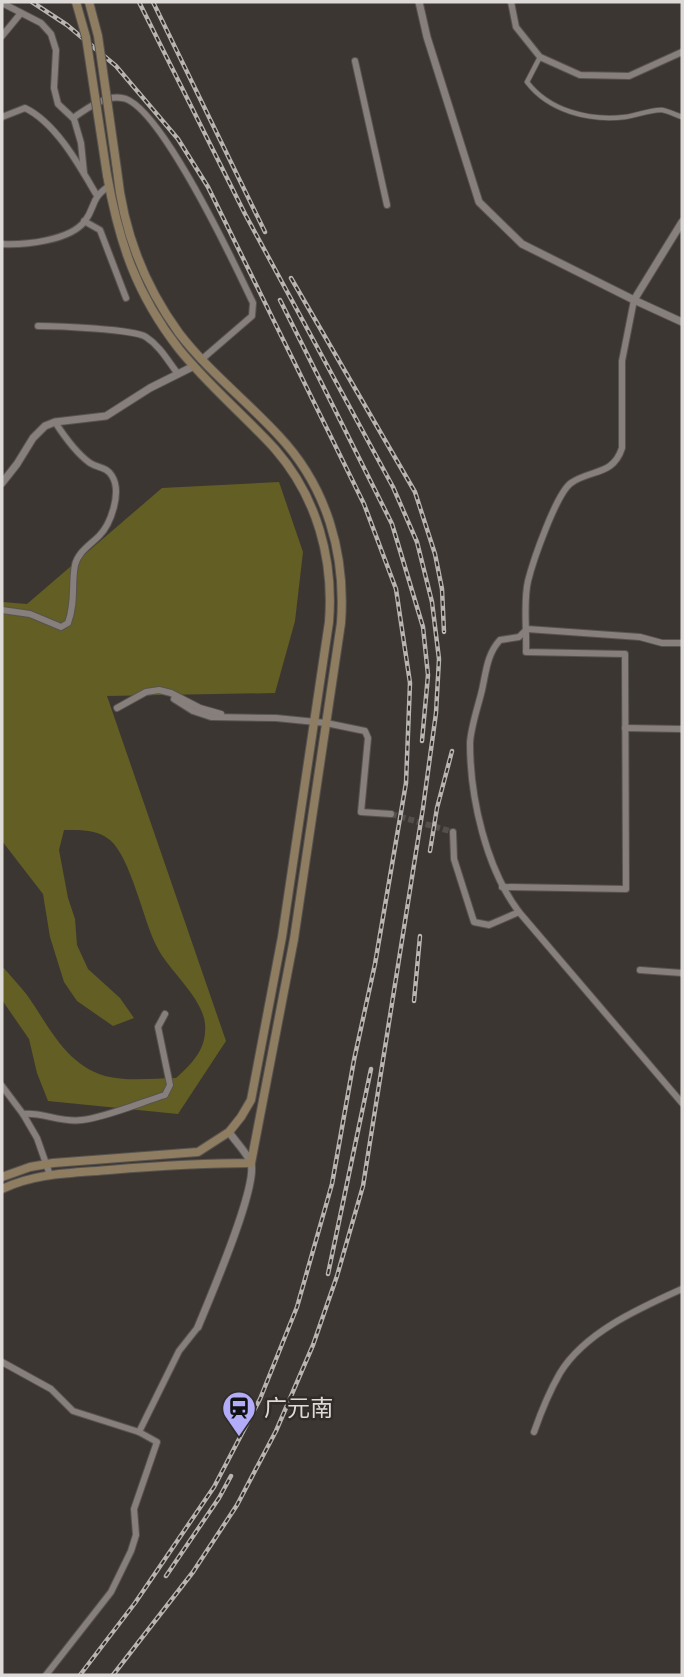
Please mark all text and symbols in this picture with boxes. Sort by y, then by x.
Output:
station icon: 广元南 [220,1389,258,1438]
place label: 广元南 [264,1394,333,1422]

